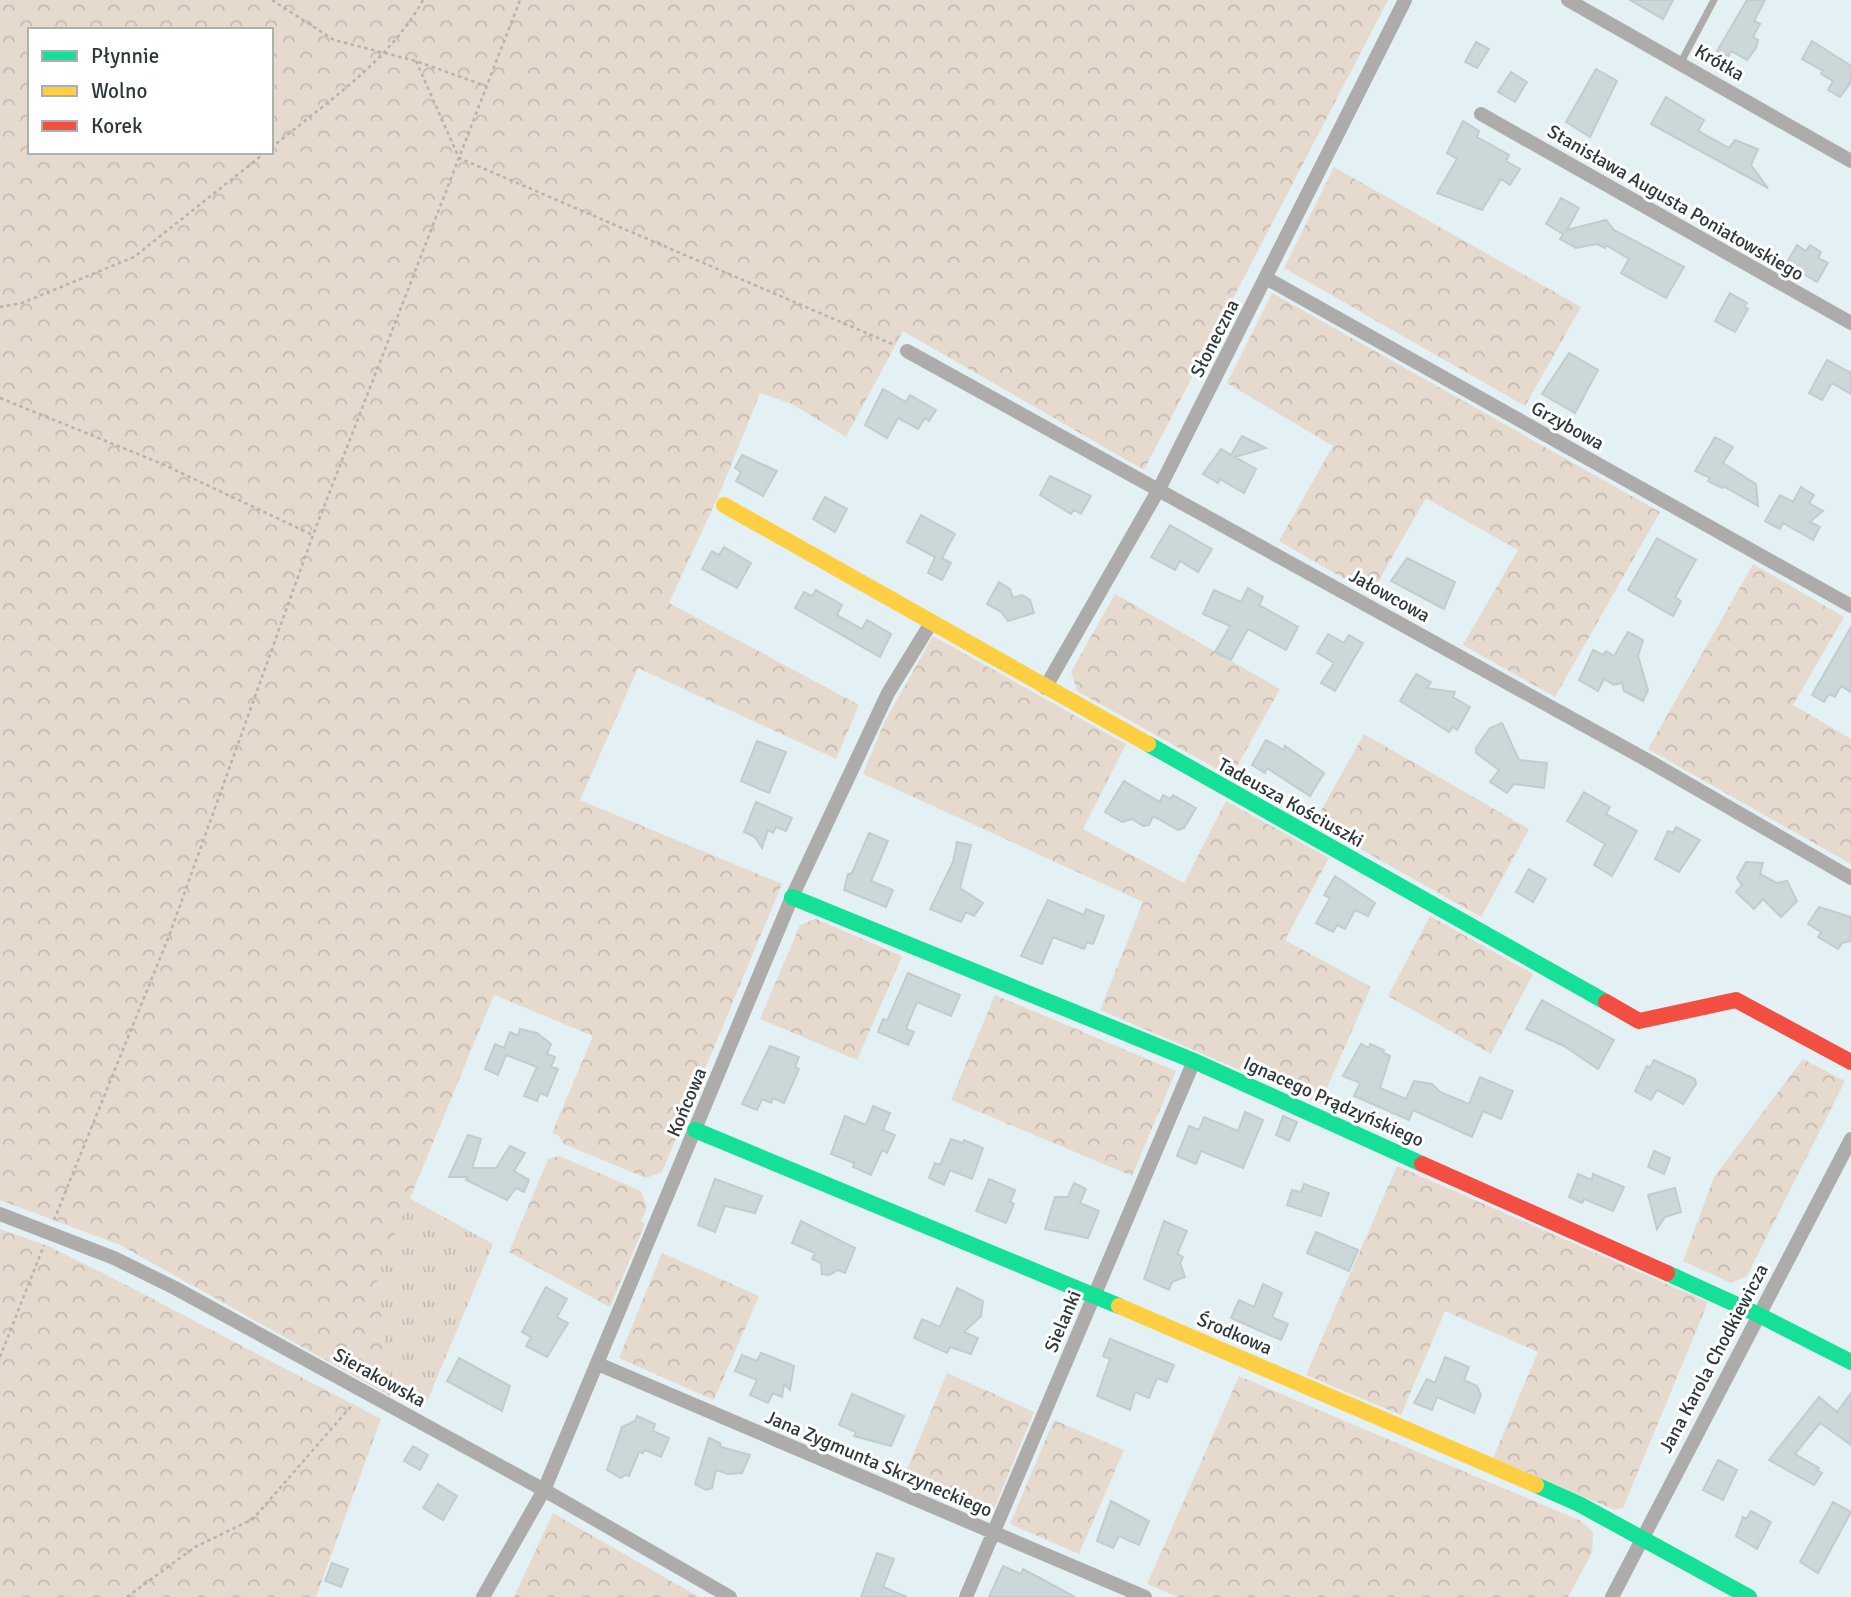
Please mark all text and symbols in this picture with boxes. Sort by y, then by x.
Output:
legend [28,28,273,154]
street label: Krótka [1690,39,1749,87]
text: Płynnie [91,43,159,69]
text: Wolno [91,78,147,104]
text: Korek [91,113,143,139]
street label: Stanisława Augusta Poniatowskiego [1543,119,1808,286]
street label: Słoneczna [1185,296,1245,381]
street label: Grzybowa [1527,396,1608,456]
street label: Jałowcowa [1345,564,1434,628]
street label: Tadeusza Kościuszki [1213,753,1368,853]
street label: Ignacego Prądzyńskiego [1240,1051,1428,1153]
street label: Końcowa [662,1064,712,1141]
street label: Jana Karola Chodkiewicza [1654,1260,1774,1457]
street label: Sielanki [1039,1287,1087,1356]
street label: Środkowa [1193,1307,1276,1360]
street label: Sierakowska [329,1343,430,1413]
street label: Jana Zygmunta Skrzyneckiego [761,1405,996,1523]

